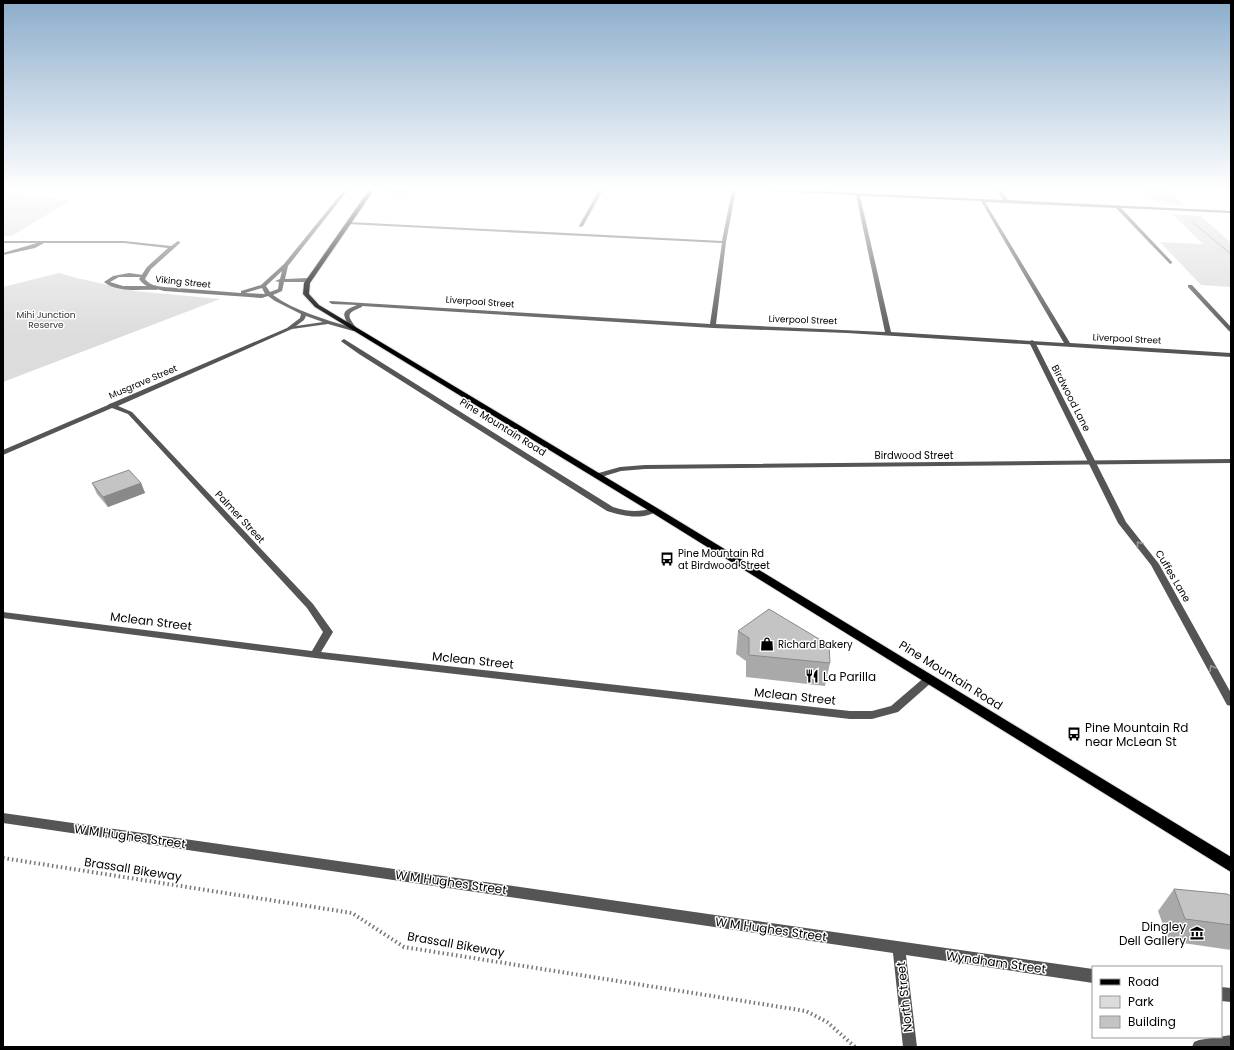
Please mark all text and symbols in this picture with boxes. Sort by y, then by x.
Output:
street label: Viking Street [155,273,211,291]
street label: Liverpool Street [445,294,515,310]
park label: Mihi Junction Reserve [16,309,76,331]
street label: Liverpool Street [768,313,838,327]
street label: Liverpool Street [1092,331,1162,347]
street label: Musgrave Street [107,362,179,402]
street label: Birdwood Lane [1048,362,1094,434]
street label: Pine Mountain Road [457,394,549,460]
street label: Birdwood Street [875,448,954,463]
street label: Palmer Street [212,487,269,547]
one-way arrow [1137,542,1144,549]
place label: Pine Mountain Rd at Birdwood Street [678,546,770,573]
street label: Cuffes Lane [1152,547,1194,605]
bus stop icon: Pine Mountain Rd at Birdwood Street [659,551,675,567]
street label: Mclean Street [109,608,193,634]
shop icon: Richard Bakery [759,636,775,652]
street label: Pine Mountain Road [896,636,1006,714]
place label: Richard Bakery [778,637,853,652]
street label: Mclean Street [431,647,515,673]
one-way arrow [1210,665,1217,672]
restaurant icon: La Parilla [804,668,820,684]
place label: La Parilla [823,668,876,685]
street label: Mclean Street [753,683,837,709]
place label: Pine Mountain Rd near McLean St [1085,719,1188,750]
bus stop icon: Pine Mountain Rd near McLean St [1066,726,1082,742]
street label: W M Hughes Street [73,820,187,852]
street label: Brassall Bikeway [83,853,183,885]
street label: W M Hughes Street [394,866,508,898]
street label: W M Hughes Street [714,913,828,945]
place label: Dingley Dell Gallery [1119,918,1186,949]
museum icon: Dingley Dell Gallery [1189,925,1205,941]
street label: Brassall Bikeway [406,927,506,961]
street label: Wyndham Street [945,947,1047,977]
street label: North Street [892,961,916,1033]
legend [1092,966,1222,1038]
text: Road [1128,973,1159,990]
text: Park [1128,993,1155,1010]
text: Building [1128,1013,1176,1030]

